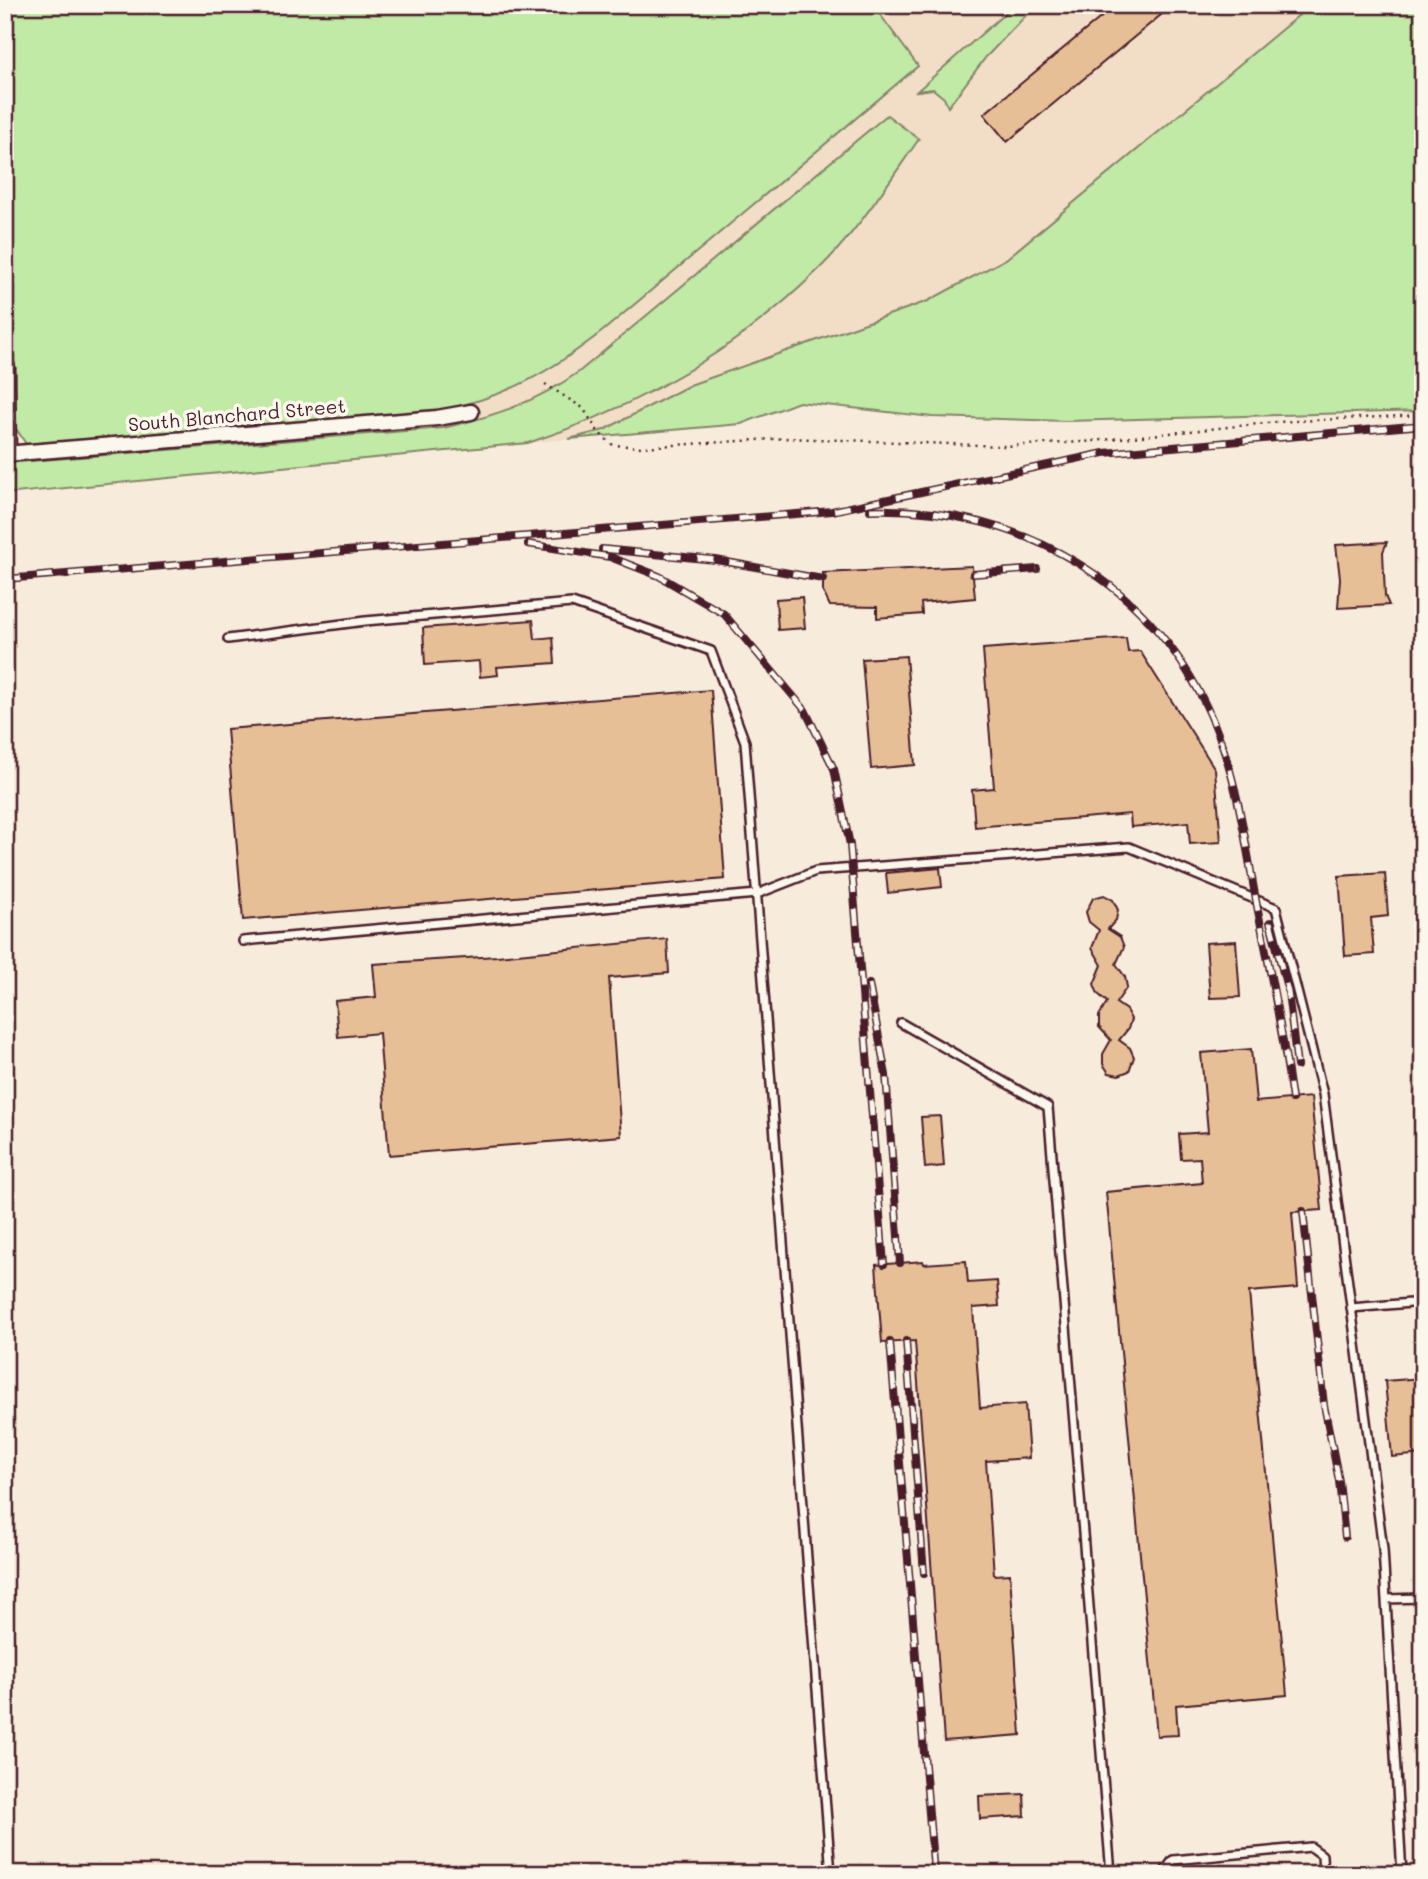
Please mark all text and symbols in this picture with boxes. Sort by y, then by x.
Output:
street label: South Blanchard Street [127,393,347,436]

